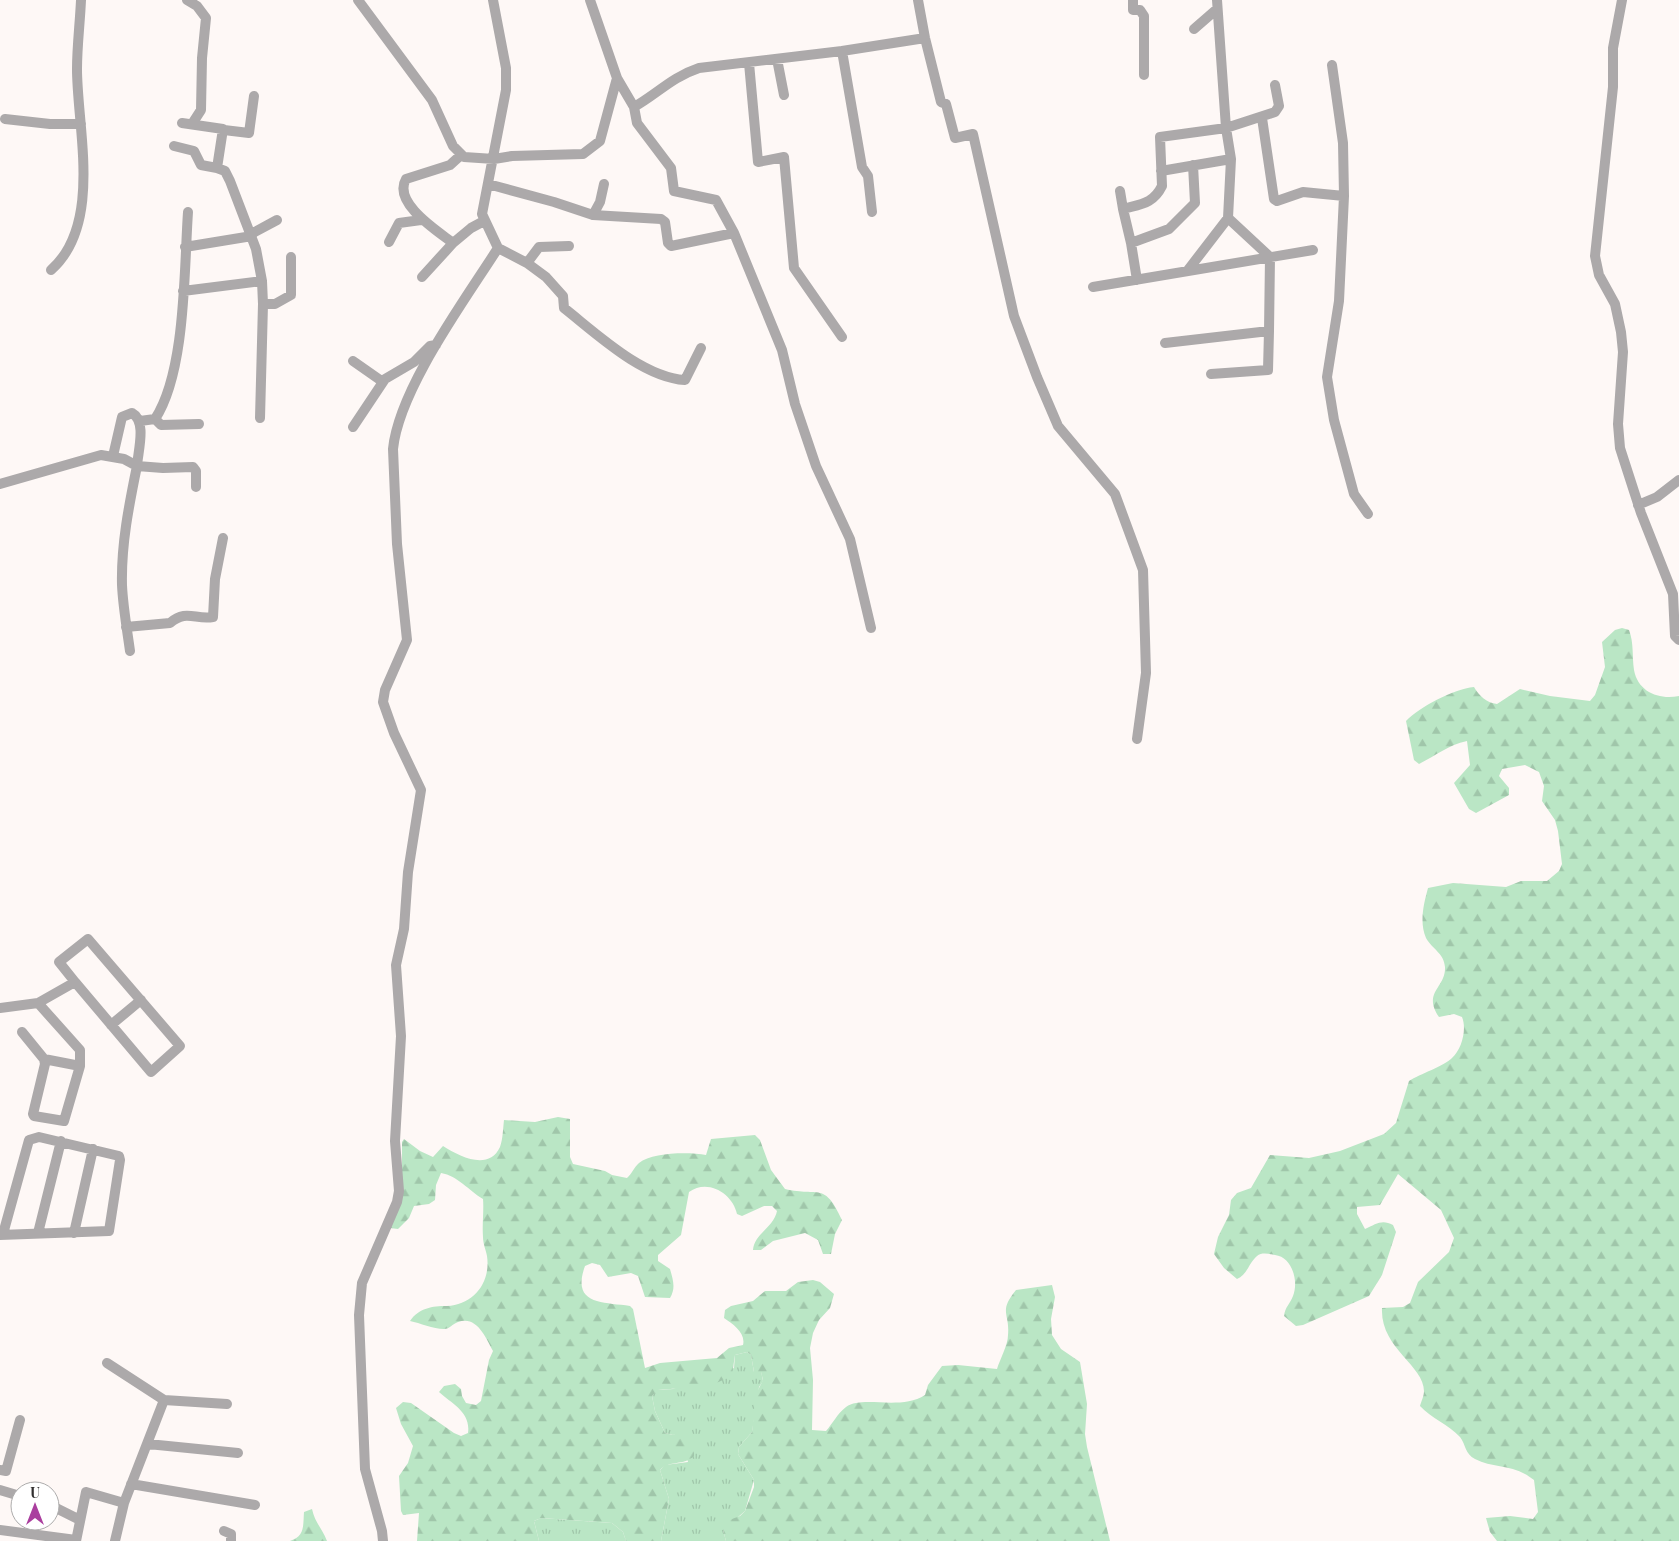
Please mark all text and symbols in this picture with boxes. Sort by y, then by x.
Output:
north arrow [10,1481,60,1531]
text: U [30,1483,40,1502]

